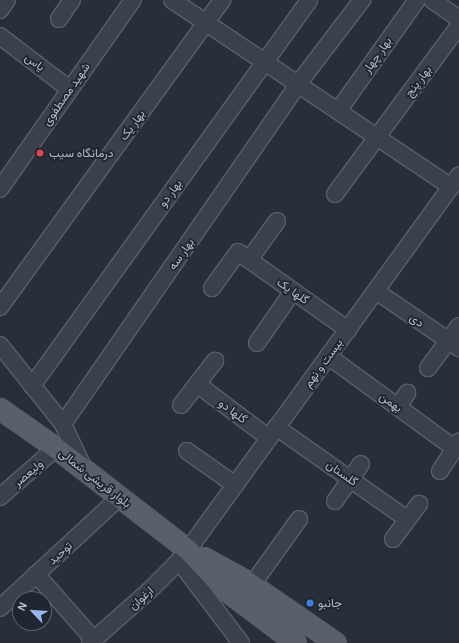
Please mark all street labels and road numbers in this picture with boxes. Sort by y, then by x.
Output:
street label: بهار چهار [359,34,395,76]
street label: یاس [22,50,48,74]
street label: شهید مصطفوی [39,60,93,128]
street label: بهار پنج [402,63,434,99]
street label: بهار یک [116,107,148,143]
street label: بهار دو [155,176,185,210]
street label: بهار سه [165,235,197,273]
street label: گلها یک [274,275,312,307]
street label: دی [407,310,427,330]
street label: بیست و نهم [300,336,346,390]
street label: بهمن [377,389,405,415]
street label: گلها دو [216,396,250,426]
street label: بلوار قریشی شمالی [56,445,134,511]
street label: ولیعصر [10,456,46,490]
street label: گلستان [323,457,361,489]
street label: توحید [45,538,75,568]
street label: ارغوان [126,583,156,613]

